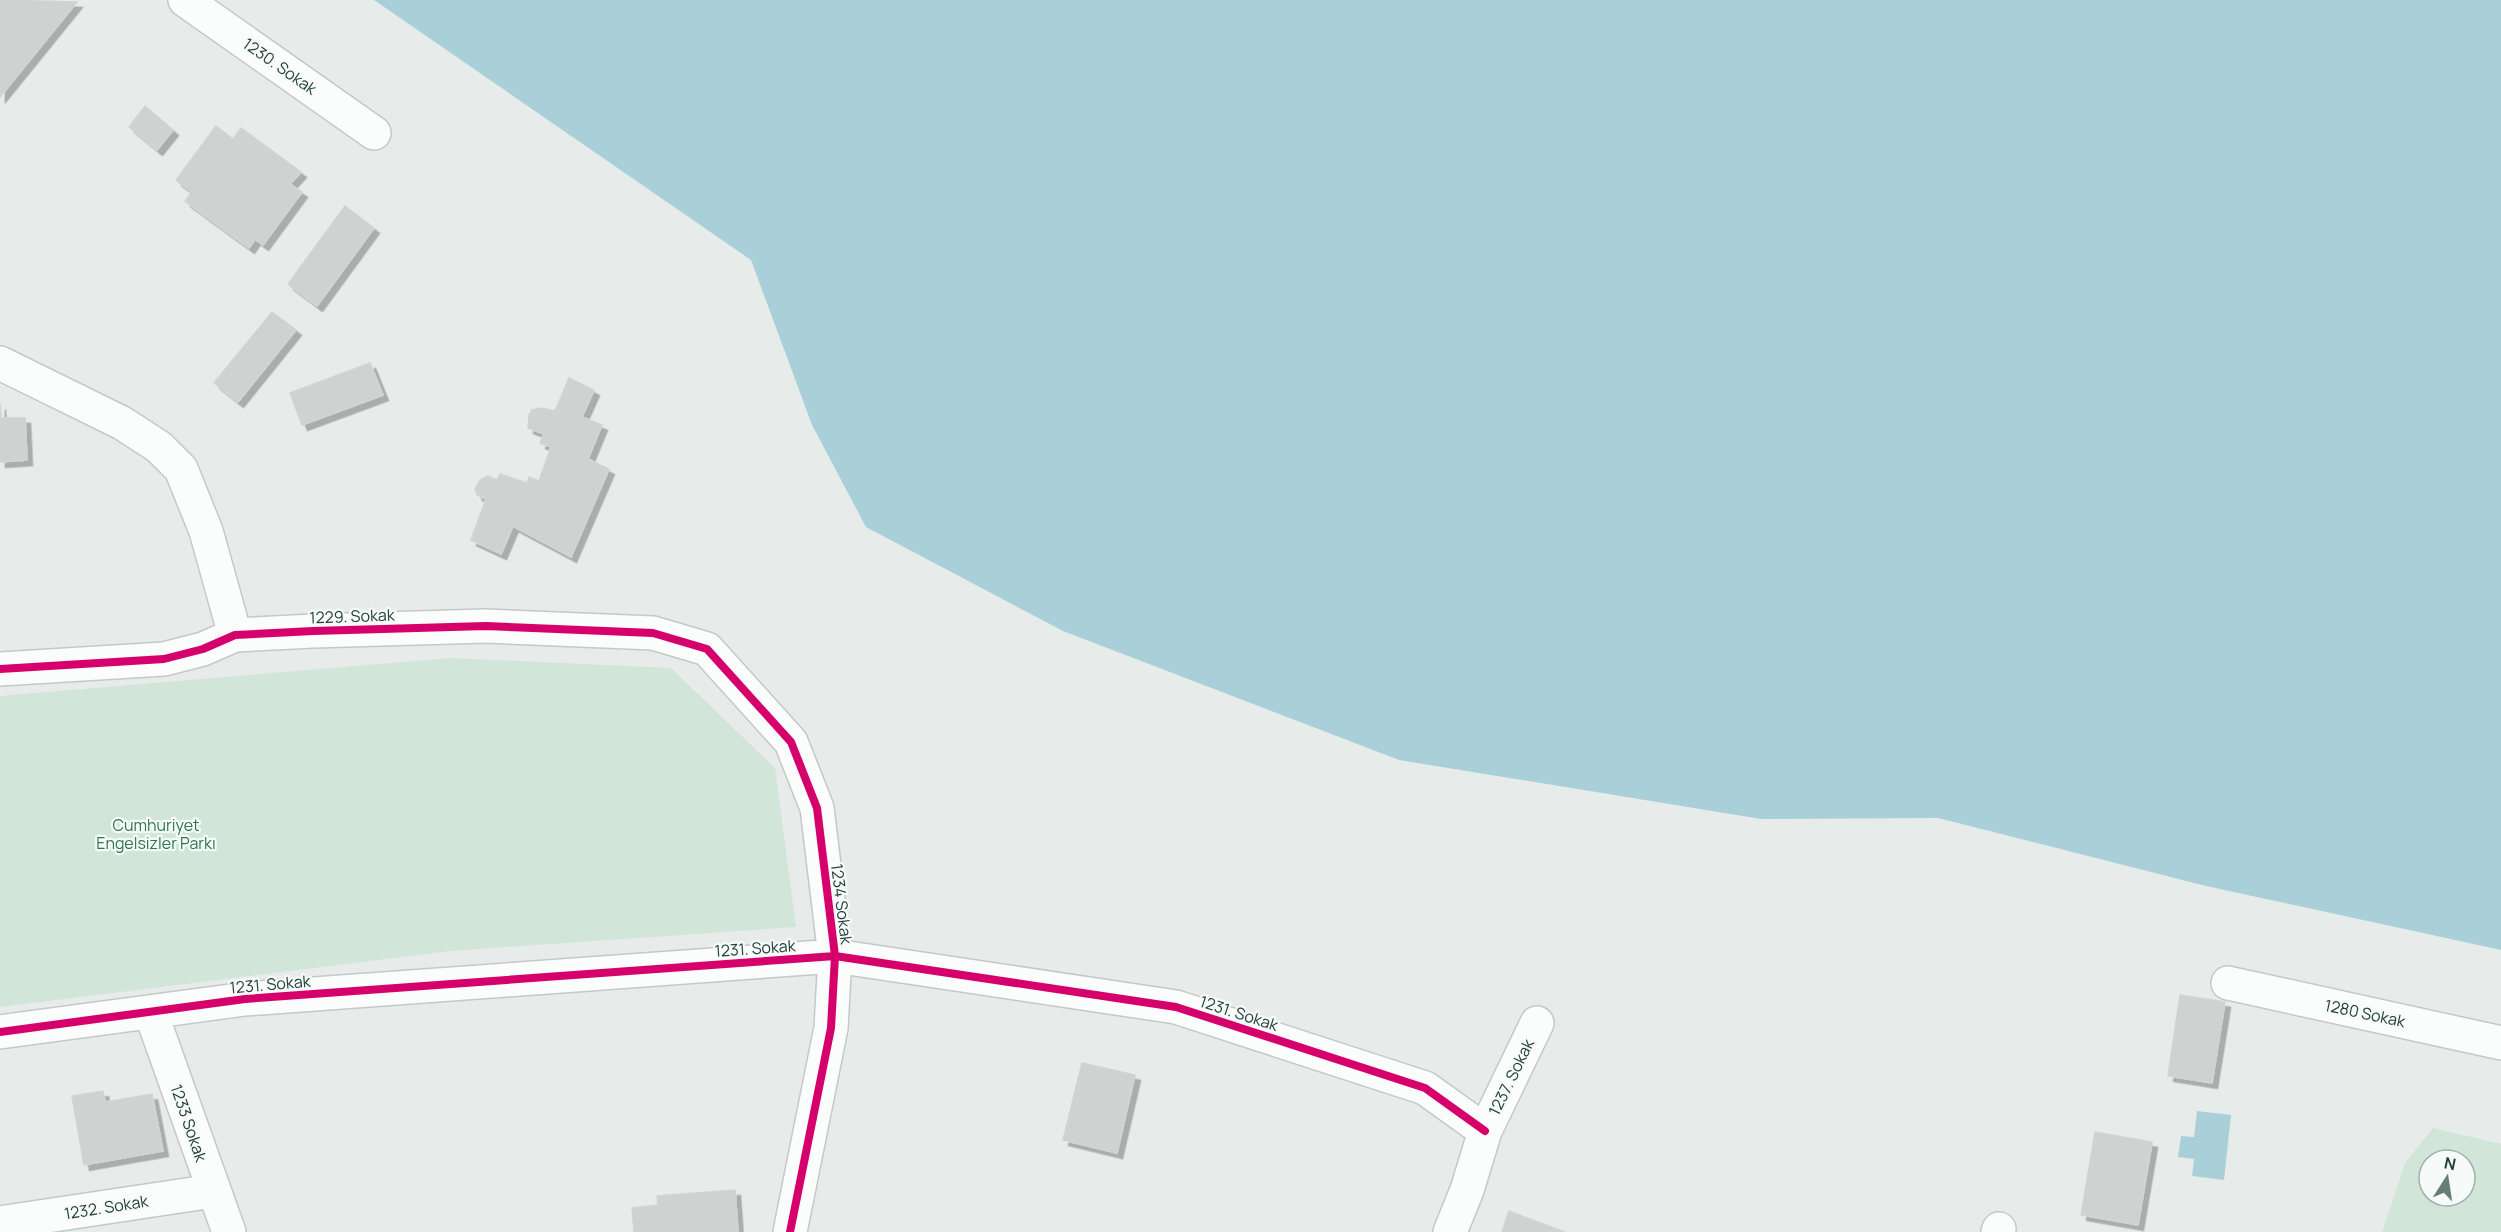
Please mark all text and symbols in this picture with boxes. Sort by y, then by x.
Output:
street label: 1230. Sokak [239,33,322,100]
street label: 1229. Sokak [309,603,396,628]
park label: Cumhuriyet Engelsizler Parkı [96,814,216,854]
street label: 1234 Sokak [826,862,858,947]
street label: 1231. Sokak [714,934,797,962]
street label: 1231. Sokak [229,969,312,998]
street label: 1231. Sokak [1197,990,1282,1036]
street label: 1280 Sokak [2323,994,2408,1032]
street label: 1237. Sokak [1483,1034,1539,1119]
street label: 1233 Sokak [166,1081,213,1166]
north arrow [2417,1148,2477,1208]
text: N [2442,1151,2458,1175]
street label: 1232. Sokak [62,1189,151,1224]

